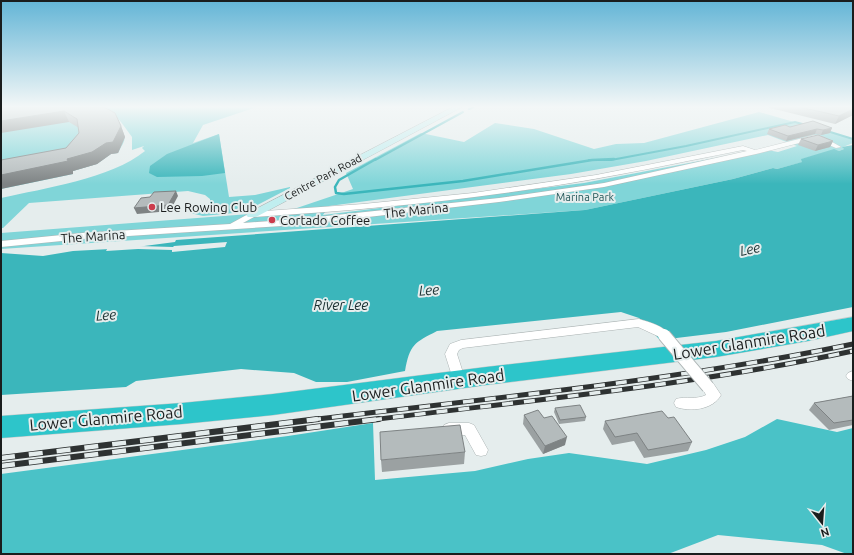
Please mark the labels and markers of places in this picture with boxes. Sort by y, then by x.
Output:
place label: Lee Rowing Club [160,200,257,214]
marker: Lee Rowing Club [147,202,157,212]
place label: Cortado Coffee [280,213,370,227]
marker: Cortado Coffee [267,215,277,225]

